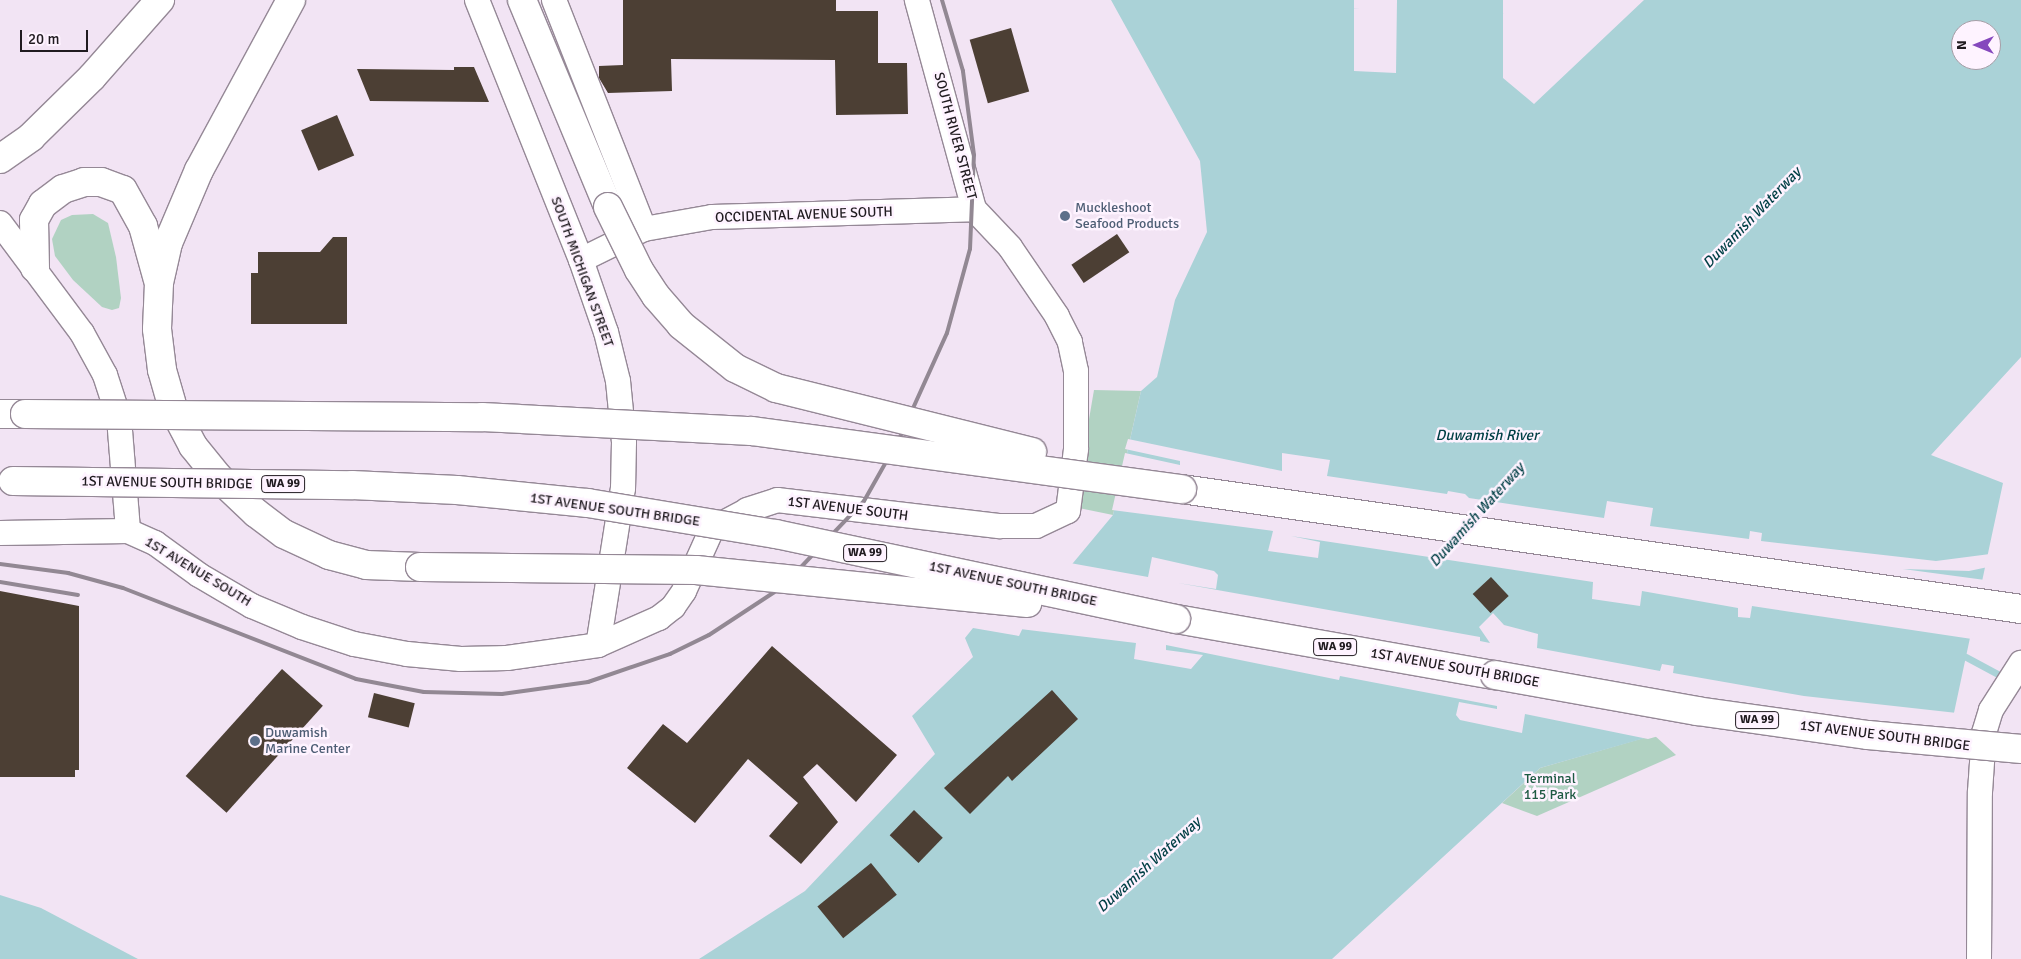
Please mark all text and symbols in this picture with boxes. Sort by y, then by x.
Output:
scale bar [22,20,90,52]
north arrow [1951,20,2001,70]
text: 20 m [28,30,59,48]
text: N [1953,40,1970,50]
street label: SOUTH RIVER STREET [930,70,980,202]
water label: Duwamish Waterway [1699,164,1805,272]
street label: SOUTH MICHIGAN STREET [547,195,617,349]
place label: Muckleshoot Seafood Products [1075,200,1179,232]
street label: OCCIDENTAL AVENUE SOUTH [715,204,893,226]
marker: Muckleshoot Seafood Products [1059,210,1071,222]
water label: Duwamish River [1436,427,1538,445]
water label: Duwamish Waterway [1426,459,1528,571]
street label: 1ST AVENUE SOUTH BRIDGE [81,473,253,493]
road number: WA 99 [260,474,306,494]
street label: 1ST AVENUE SOUTH BRIDGE [529,490,701,530]
street label: 1ST AVENUE SOUTH [787,493,909,525]
street label: 1ST AVENUE SOUTH [142,534,254,610]
road number: WA 99 [842,544,888,562]
street label: 1ST AVENUE SOUTH BRIDGE [927,558,1099,610]
road number: WA 99 [1312,638,1358,656]
street label: 1ST AVENUE SOUTH BRIDGE [1369,645,1541,691]
road number: WA 99 [1734,710,1780,730]
street label: 1ST AVENUE SOUTH BRIDGE [1799,717,1971,755]
place label: Duwamish Marine Center [265,725,350,758]
marker: Duwamish Marine Center [249,735,261,747]
park label: Terminal 115 Park [1524,771,1576,804]
water label: Duwamish Waterway [1093,814,1205,916]

